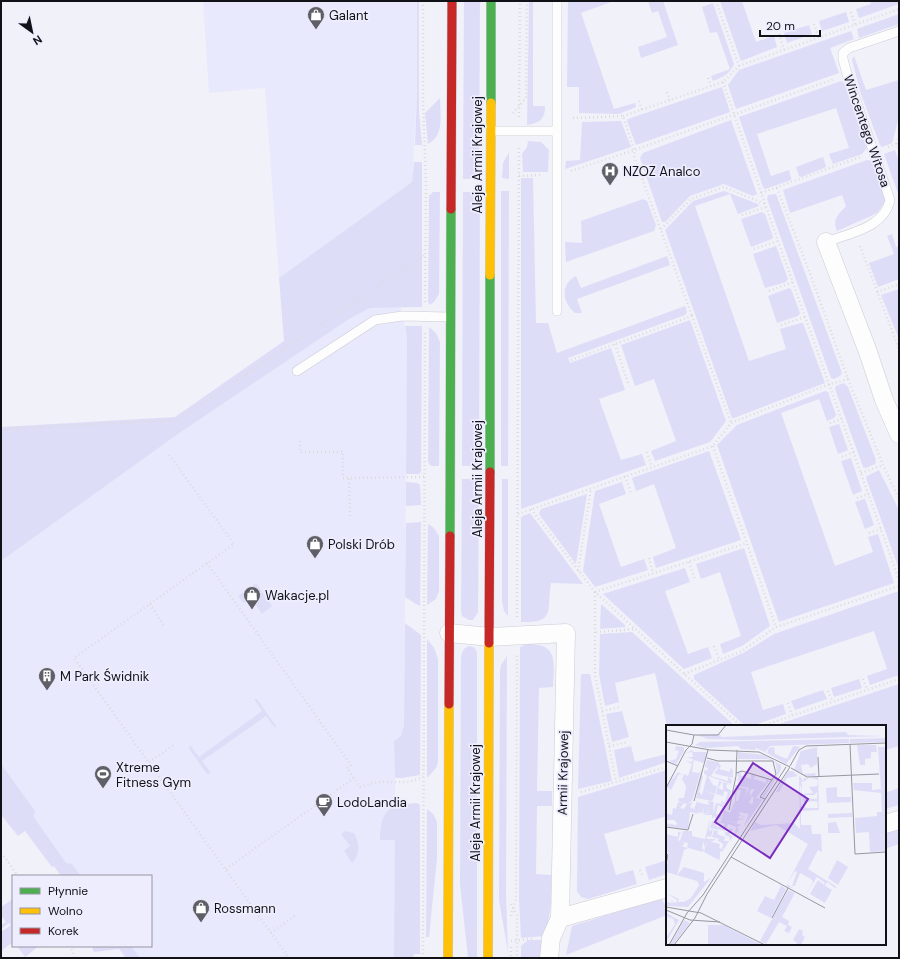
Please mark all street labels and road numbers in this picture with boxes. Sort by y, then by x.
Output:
street label: Wincentego Witosa [840,73,894,189]
street label: Aleja Armii Krajowej [469,96,486,214]
street label: Aleja Armii Krajowej [469,420,486,538]
street label: Armii Krajowej [554,730,572,816]
street label: Aleja Armii Krajowej [467,744,484,862]

